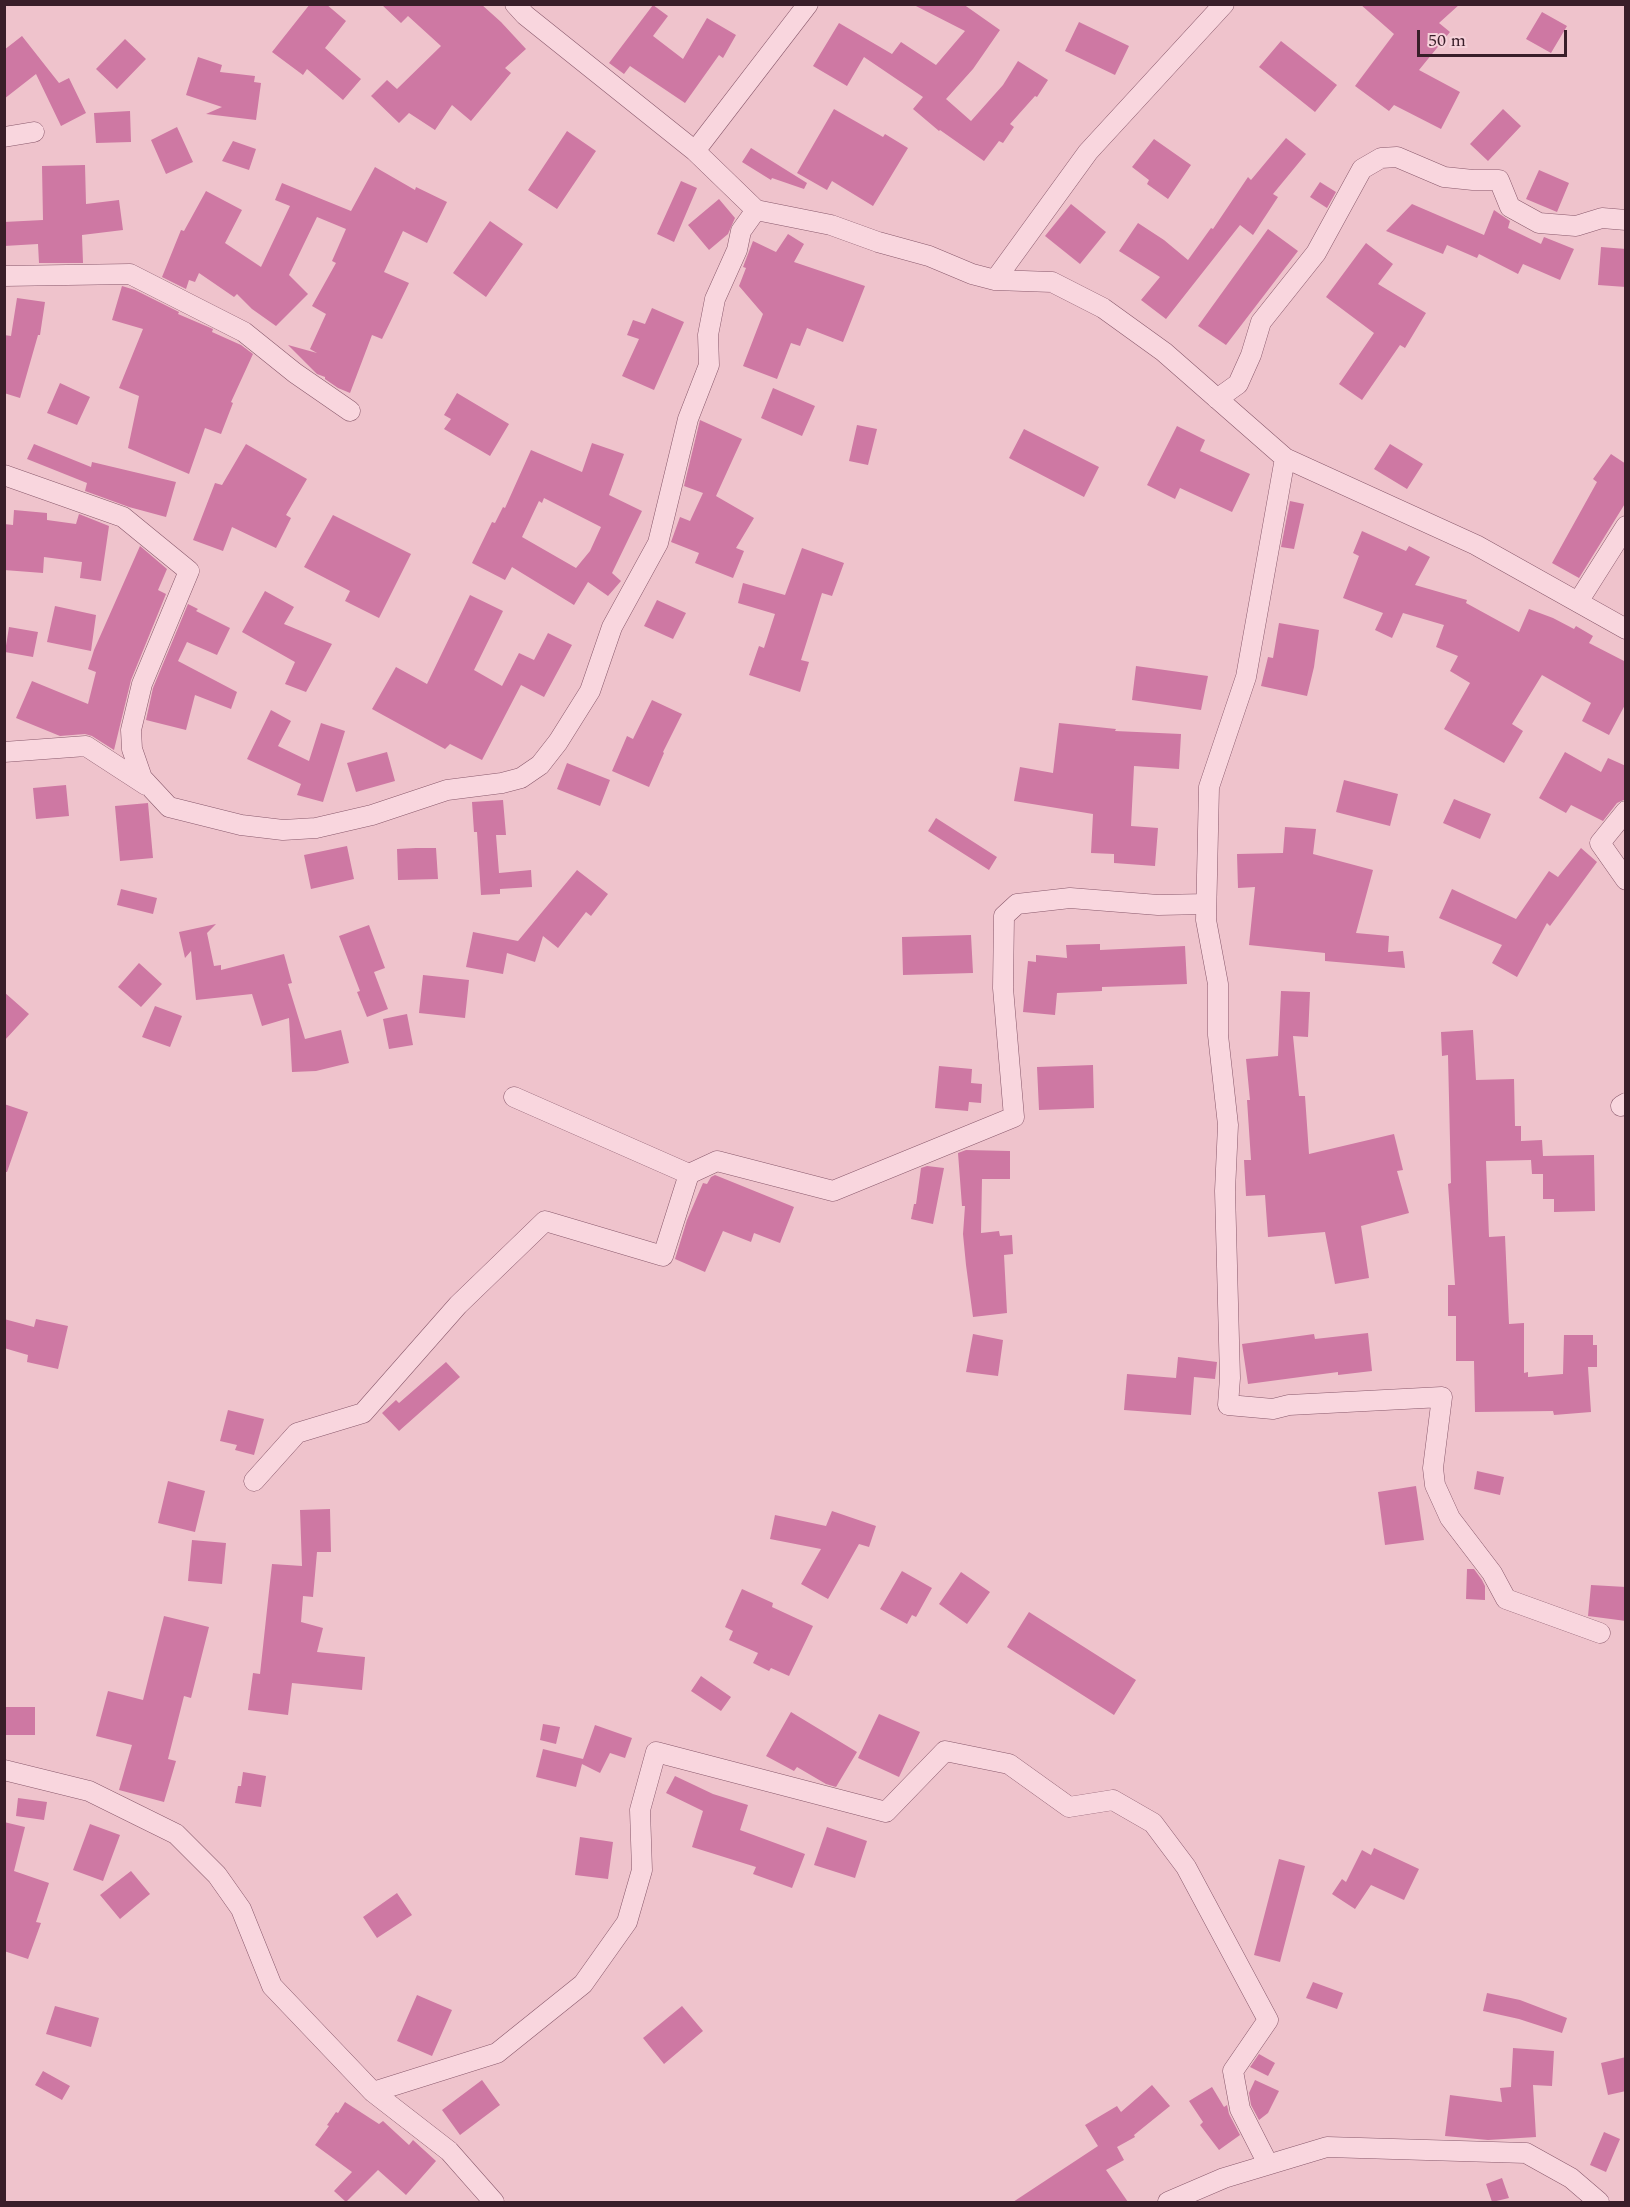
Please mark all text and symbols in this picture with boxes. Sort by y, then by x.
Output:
scale bar [1420,18,1570,56]
text: 50 m [1428,27,1466,54]

